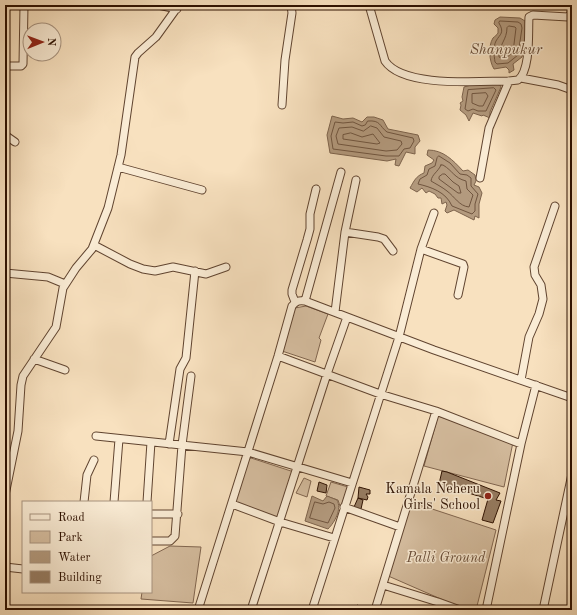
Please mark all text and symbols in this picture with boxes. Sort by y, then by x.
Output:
north arrow [22,22,62,62]
text: N [45,38,56,47]
water label: Shanpukur [470,43,543,58]
place label: Kamala Neheru Girls' School [385,482,481,512]
marker: Kamala Neheru Girls' School [483,491,493,501]
legend [22,501,152,593]
text: Road [58,512,85,524]
text: Park [58,532,83,544]
park label: Palli Ground [405,551,486,565]
text: Water [58,552,91,564]
text: Building [58,572,102,584]

